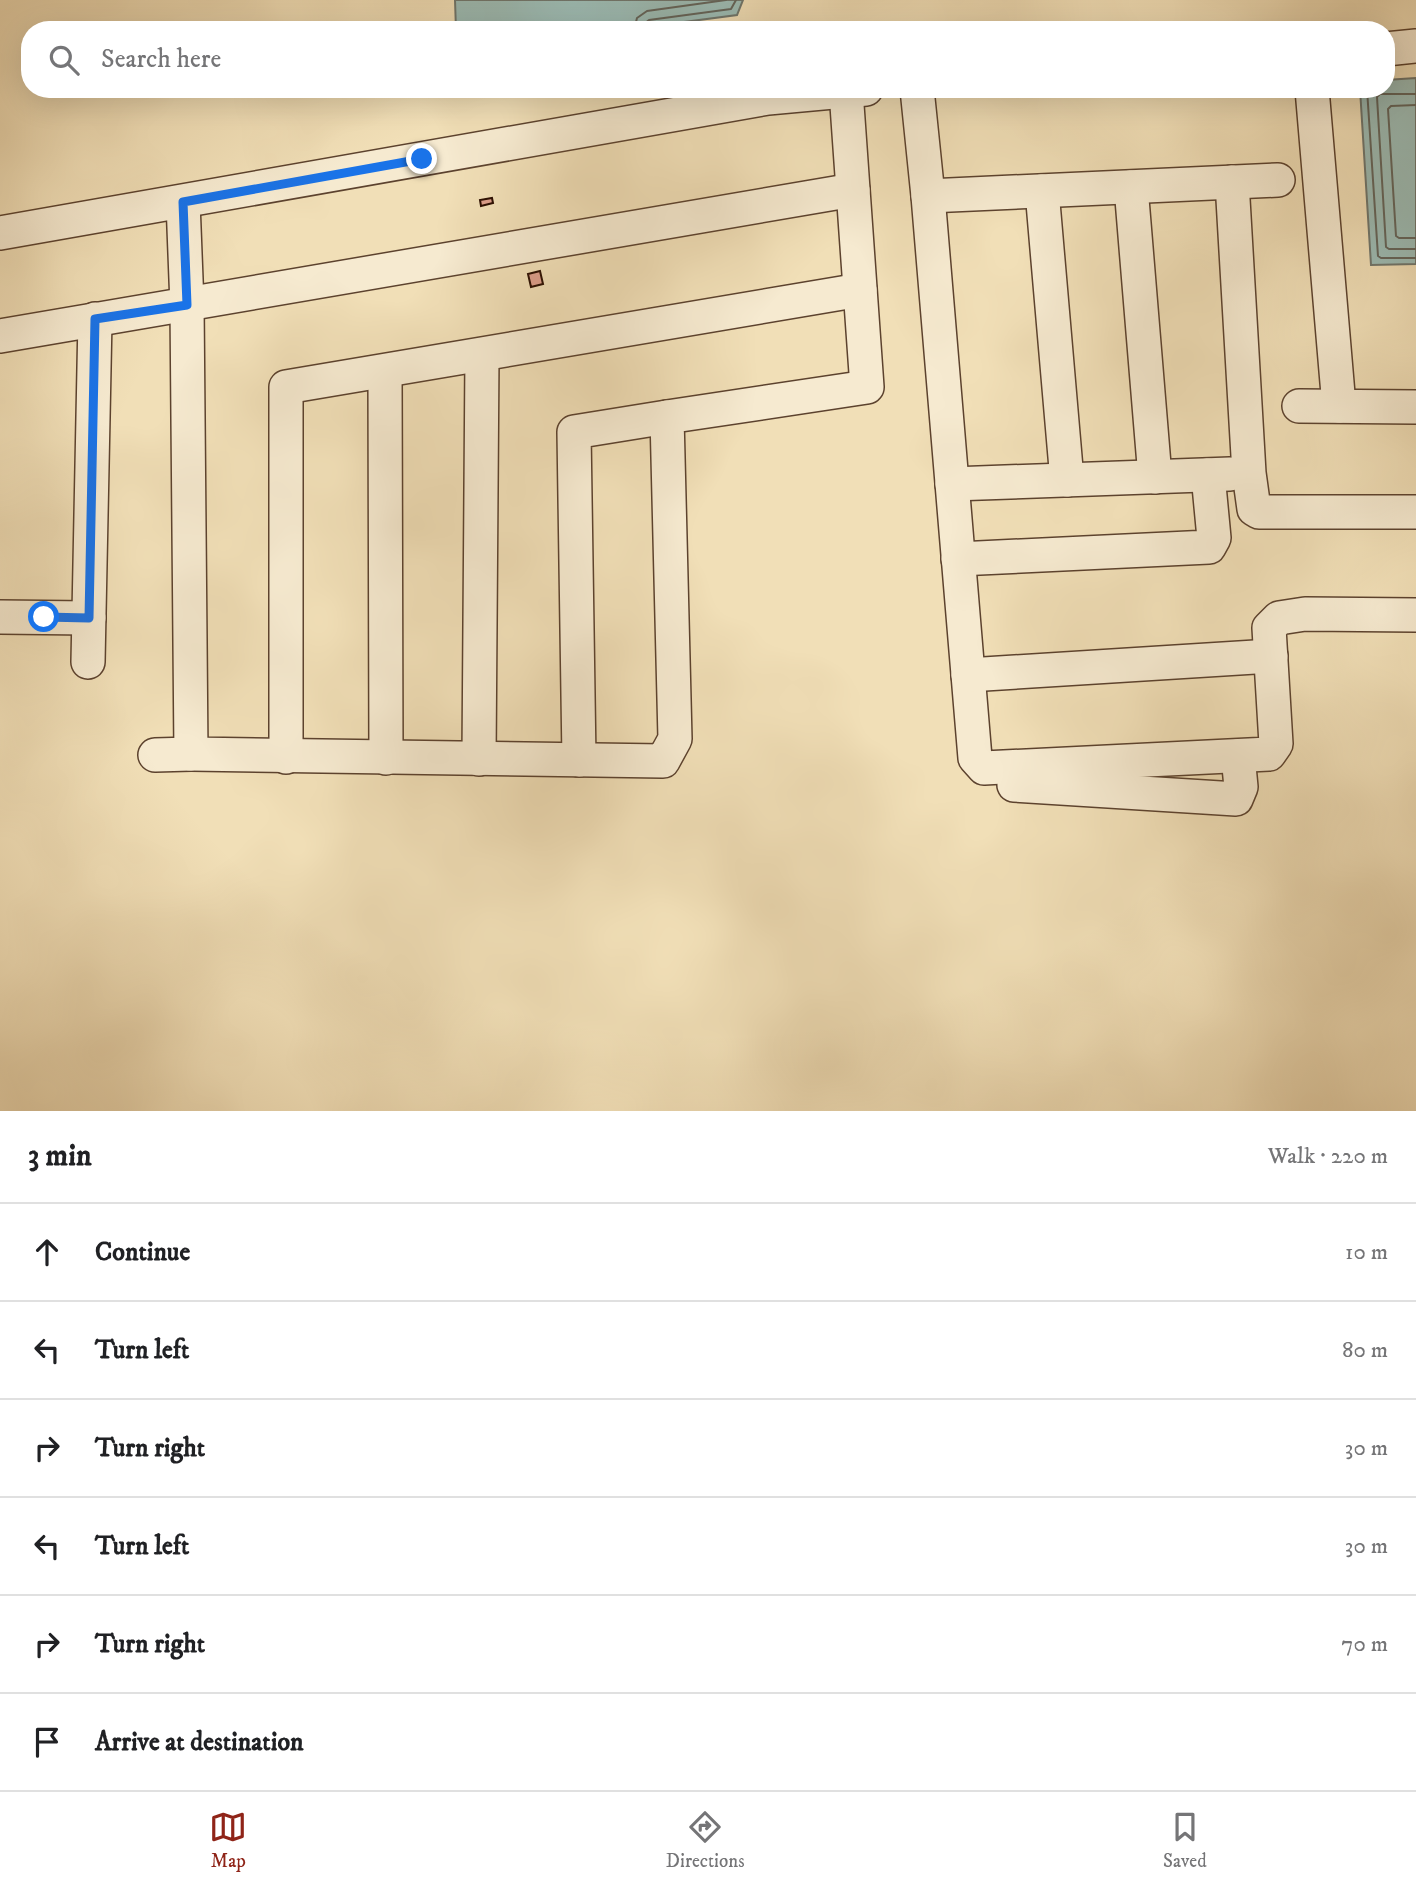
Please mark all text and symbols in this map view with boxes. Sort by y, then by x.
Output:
search box [21,21,1395,98]
icon: search [45,41,83,79]
text: Search here [101,43,221,76]
route end [406,143,437,174]
route start [28,601,59,632]
text: 3 min [28,1138,92,1175]
text: Walk · 220 m [1268,1142,1388,1171]
icon: ahead [28,1233,66,1271]
text: Continue [95,1236,190,1269]
text: 10 m [1345,1238,1388,1267]
icon: left [28,1331,66,1369]
text: Turn left [95,1334,189,1367]
text: 80 m [1342,1336,1388,1365]
icon: right [28,1429,66,1467]
text: Turn right [95,1432,205,1465]
text: 30 m [1345,1434,1388,1463]
icon: left [28,1527,66,1565]
text: Turn left [95,1530,189,1563]
text: 30 m [1345,1532,1388,1561]
icon: right [28,1625,66,1663]
text: Turn right [95,1628,205,1661]
text: 70 m [1341,1630,1388,1659]
icon: arrive [28,1723,66,1761]
text: Arrive at destination [95,1726,304,1759]
tab: Map [209,1808,247,1873]
tab: Directions [666,1808,745,1873]
tab: Saved [1163,1808,1207,1873]

